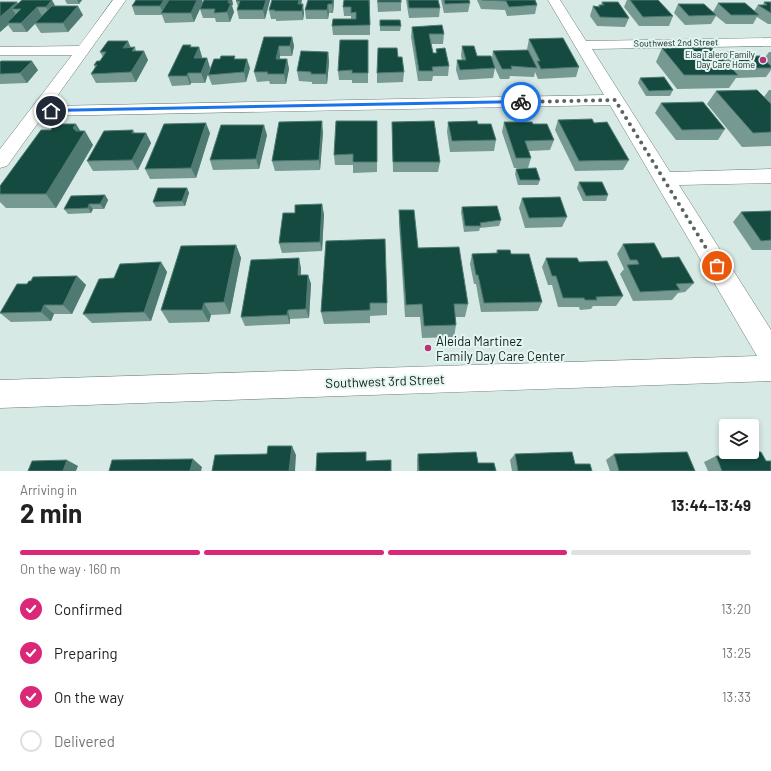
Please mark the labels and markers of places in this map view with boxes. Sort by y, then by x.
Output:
place label: Elsa Talero Family Day Care Home [685,49,755,70]
marker: Elsa Talero Family Day Care Home [758,55,768,65]
pin [34,94,68,128]
pin [700,249,734,283]
place label: Aleida Martinez Family Day Care Center [436,333,565,364]
marker: Aleida Martinez Family Day Care Center [423,343,433,353]

